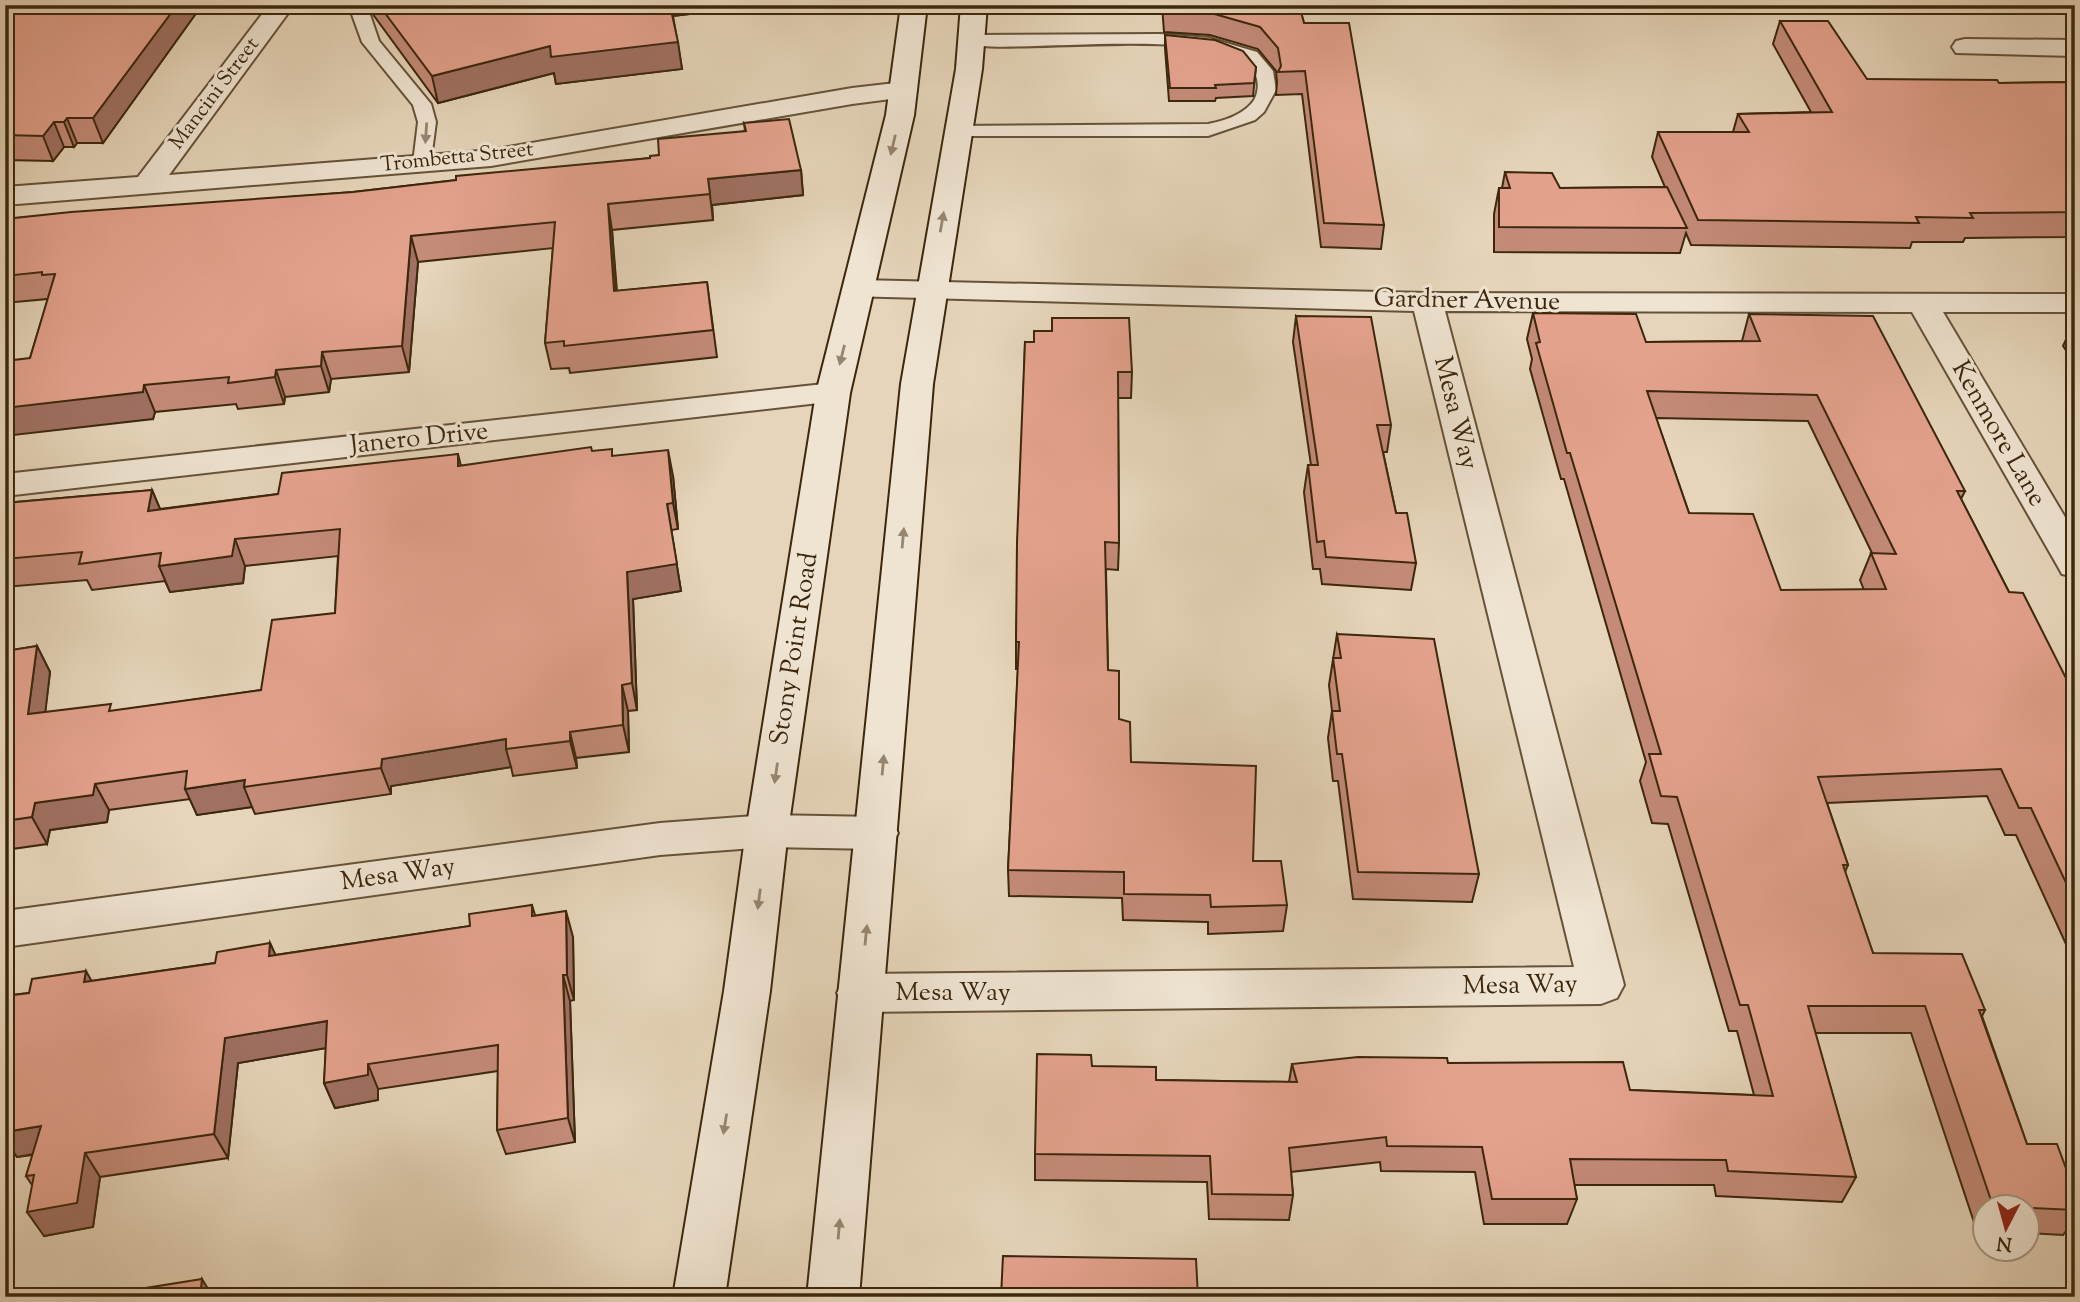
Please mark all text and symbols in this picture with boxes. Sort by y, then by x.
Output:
street label: Mancini Street [163,32,267,156]
one-way arrow [420,122,431,144]
one-way arrow [887,134,898,156]
street label: Trombetta Street [379,135,535,181]
one-way arrow [937,211,948,233]
street label: Gardner Avenue [1373,281,1561,321]
one-way arrow [836,344,847,366]
street label: Mesa Way [1423,353,1487,473]
street label: Kenmore Lane [1941,354,2055,514]
street label: Janero Drive [346,413,490,465]
one-way arrow [898,527,909,549]
street label: Stony Point Road [761,550,829,748]
one-way arrow [878,754,889,776]
one-way arrow [770,762,781,784]
street label: Mesa Way [338,849,458,901]
one-way arrow [753,888,764,910]
one-way arrow [861,924,872,946]
street label: Mesa Way [1462,966,1578,1006]
street label: Mesa Way [895,975,1011,1012]
one-way arrow [719,1113,730,1135]
north arrow [1972,1194,2042,1264]
one-way arrow [834,1218,845,1240]
text: N [1996,1228,2013,1257]

